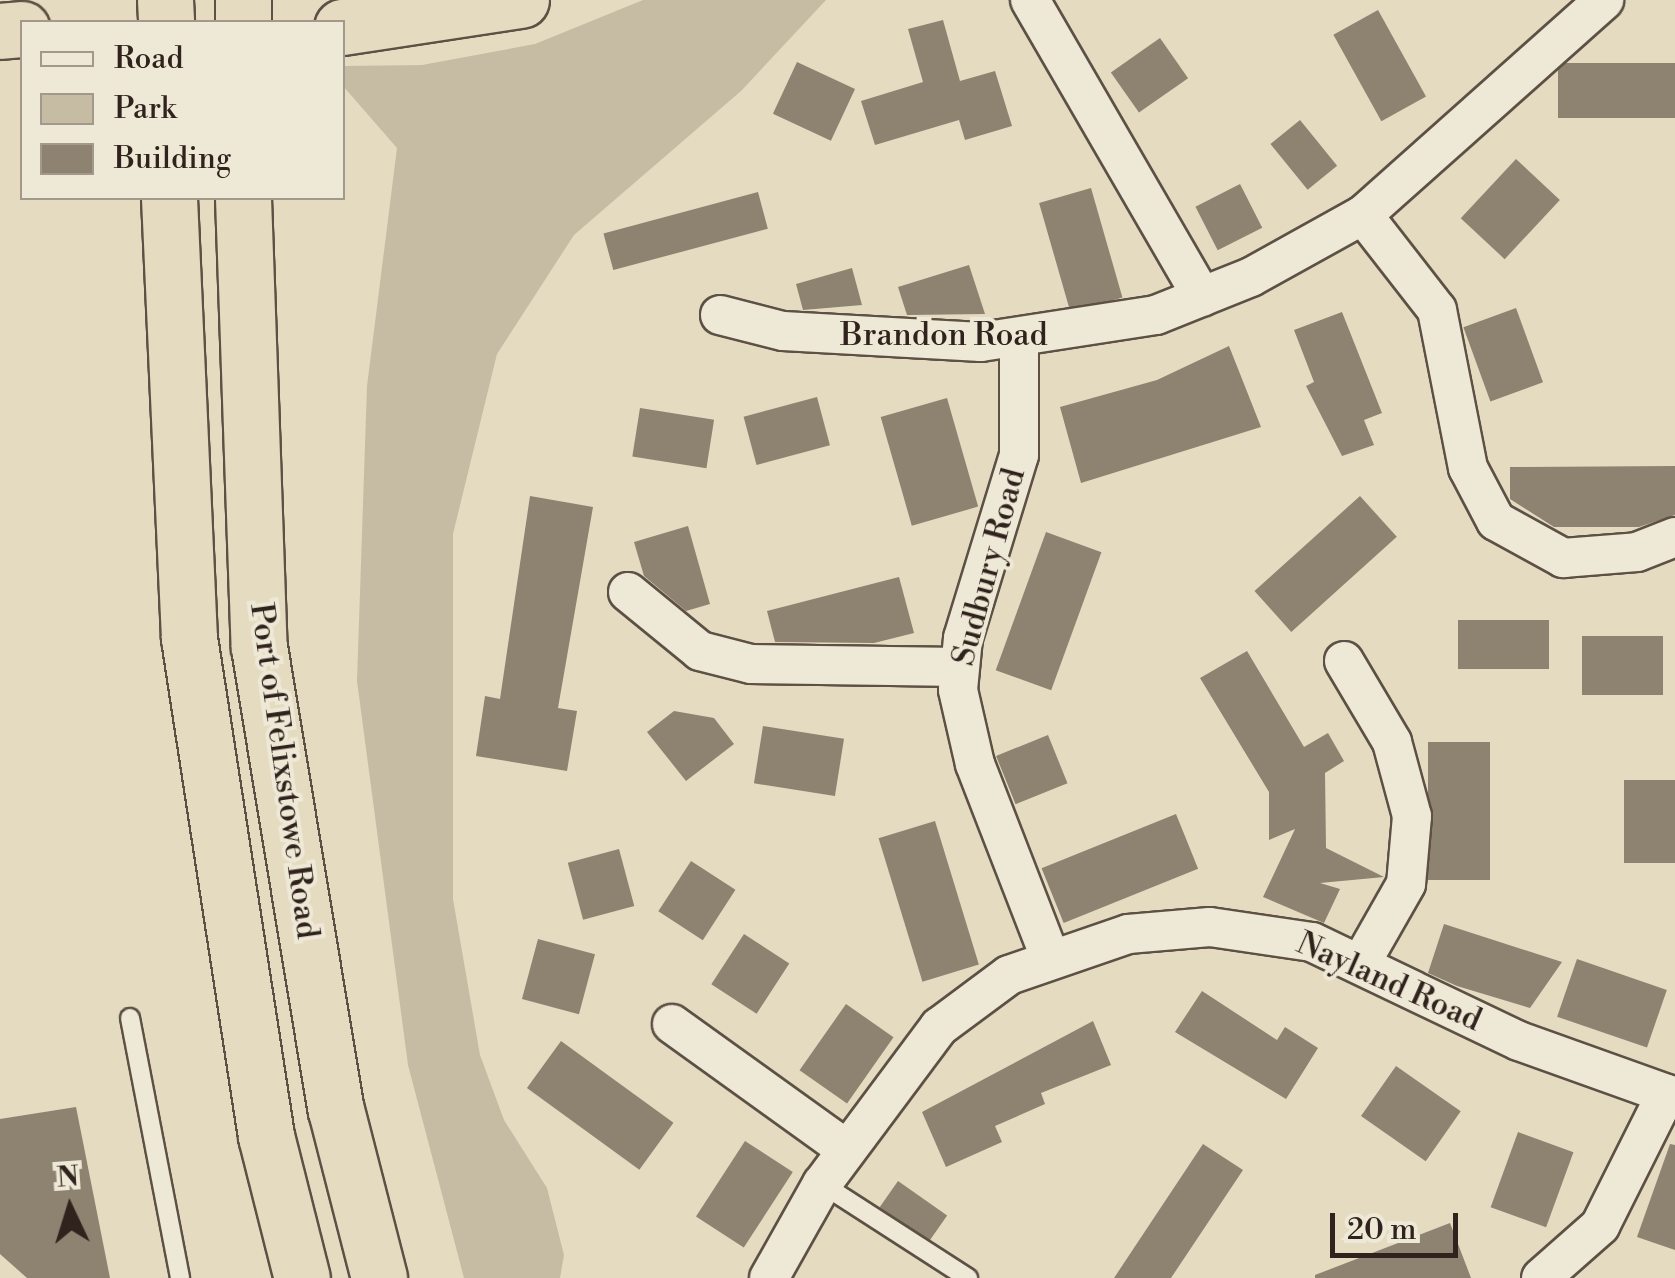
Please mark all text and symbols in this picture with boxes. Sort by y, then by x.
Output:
legend [20,20,345,200]
text: Road [114,40,184,78]
text: Park [114,90,176,128]
text: Building [114,140,231,178]
street label: Brandon Road [840,316,1048,354]
street label: Sudbury Road [944,464,1034,670]
street label: Port of Felixstowe Road [241,601,327,941]
street label: Nayland Road [1291,924,1487,1040]
north arrow [20,1158,120,1258]
text: N [56,1159,80,1196]
scale bar [1335,1193,1462,1255]
text: 20 m [1347,1211,1416,1249]

